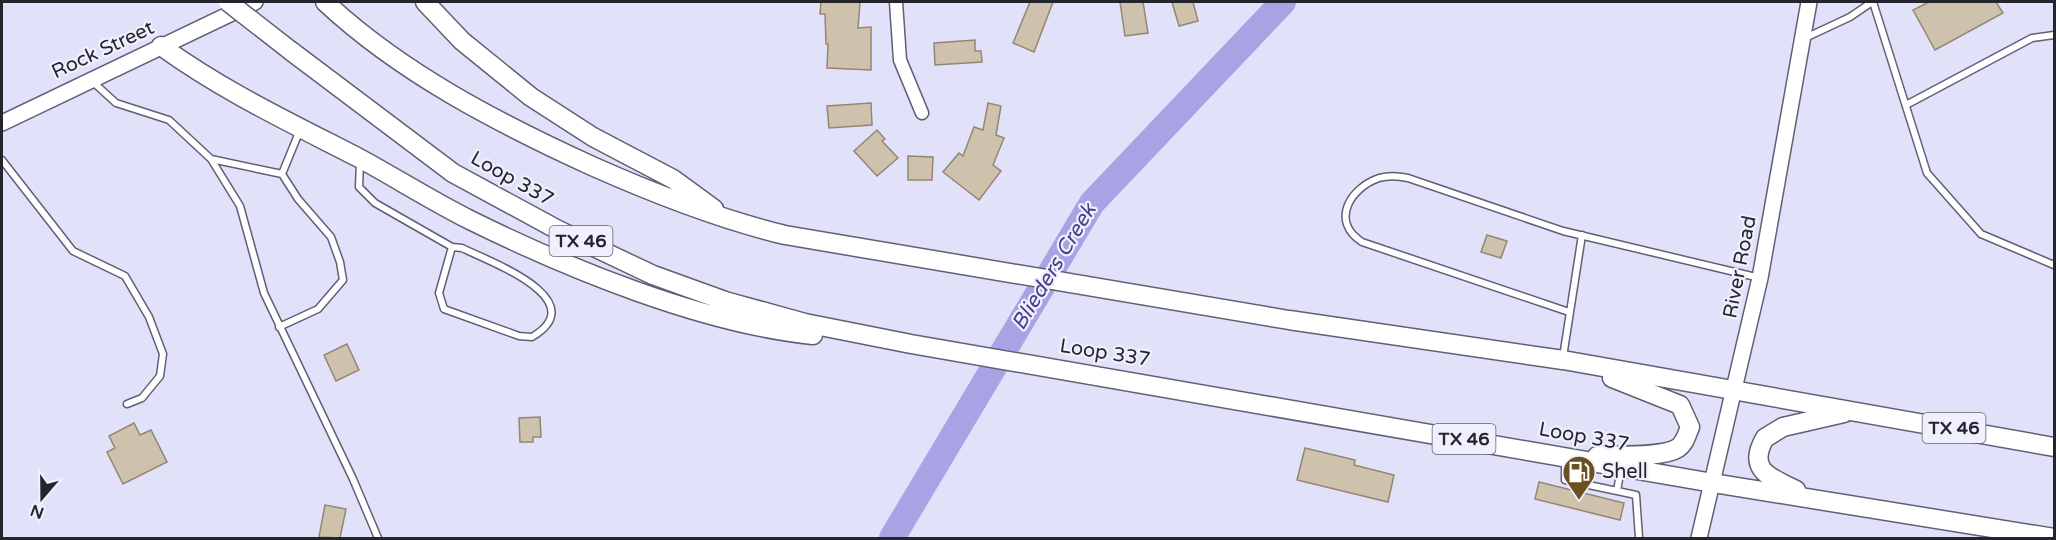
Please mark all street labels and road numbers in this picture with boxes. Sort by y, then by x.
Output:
street label: Rock Street [48,16,158,84]
street label: Loop 337 [466,146,558,212]
street label: River Road [1718,214,1762,320]
road number: TX 46 [550,226,612,256]
street label: Loop 337 [1058,334,1152,372]
road number: TX 46 [1922,413,1986,443]
street label: Loop 337 [1537,417,1631,457]
road number: TX 46 [1432,424,1496,454]

